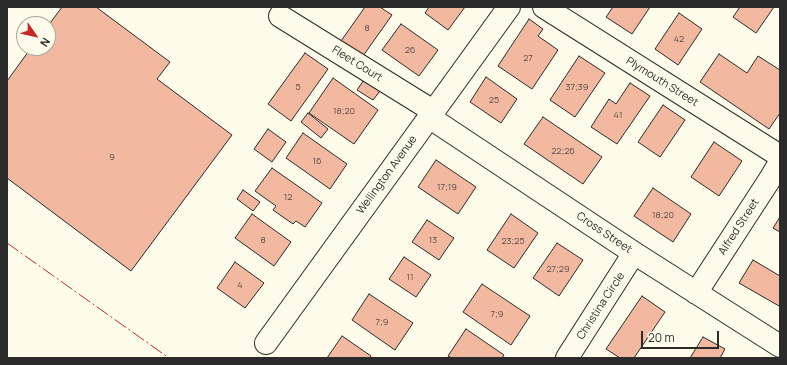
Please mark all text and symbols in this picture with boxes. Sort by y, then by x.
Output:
north arrow [16,16,56,56]
house number: 8 [364,23,370,33]
house number: 42 [674,34,684,44]
text: N [37,35,54,50]
street label: Fleet Court [329,43,385,85]
house number: 26 [405,45,415,55]
house number: 27 [523,53,533,63]
street label: Plymouth Street [623,54,701,110]
house number: 5 [295,82,301,92]
house number: 37;39 [566,82,588,92]
house number: 25 [489,95,499,105]
house number: 18;20 [333,106,355,116]
house number: 41 [614,110,622,120]
street label: Wellington Avenue [354,133,420,217]
house number: 22;26 [551,146,575,156]
house number: 9 [109,152,115,162]
house number: 16 [312,156,322,166]
house number: 17;19 [437,182,457,192]
house number: 12 [284,192,292,202]
street label: Alfred Street [716,196,762,258]
street label: Cross Street [574,210,634,256]
house number: 18;20 [652,210,674,220]
house number: 8 [260,235,266,245]
house number: 13 [429,235,437,245]
house number: 23;25 [501,236,525,246]
house number: 27;29 [546,264,570,274]
street label: Christina Circle [574,270,628,342]
house number: 11 [406,272,414,282]
house number: 4 [237,280,243,290]
house number: 7;9 [491,309,503,319]
house number: 7;9 [376,317,388,327]
scale bar [643,323,721,349]
text: 20 m [648,329,675,346]

